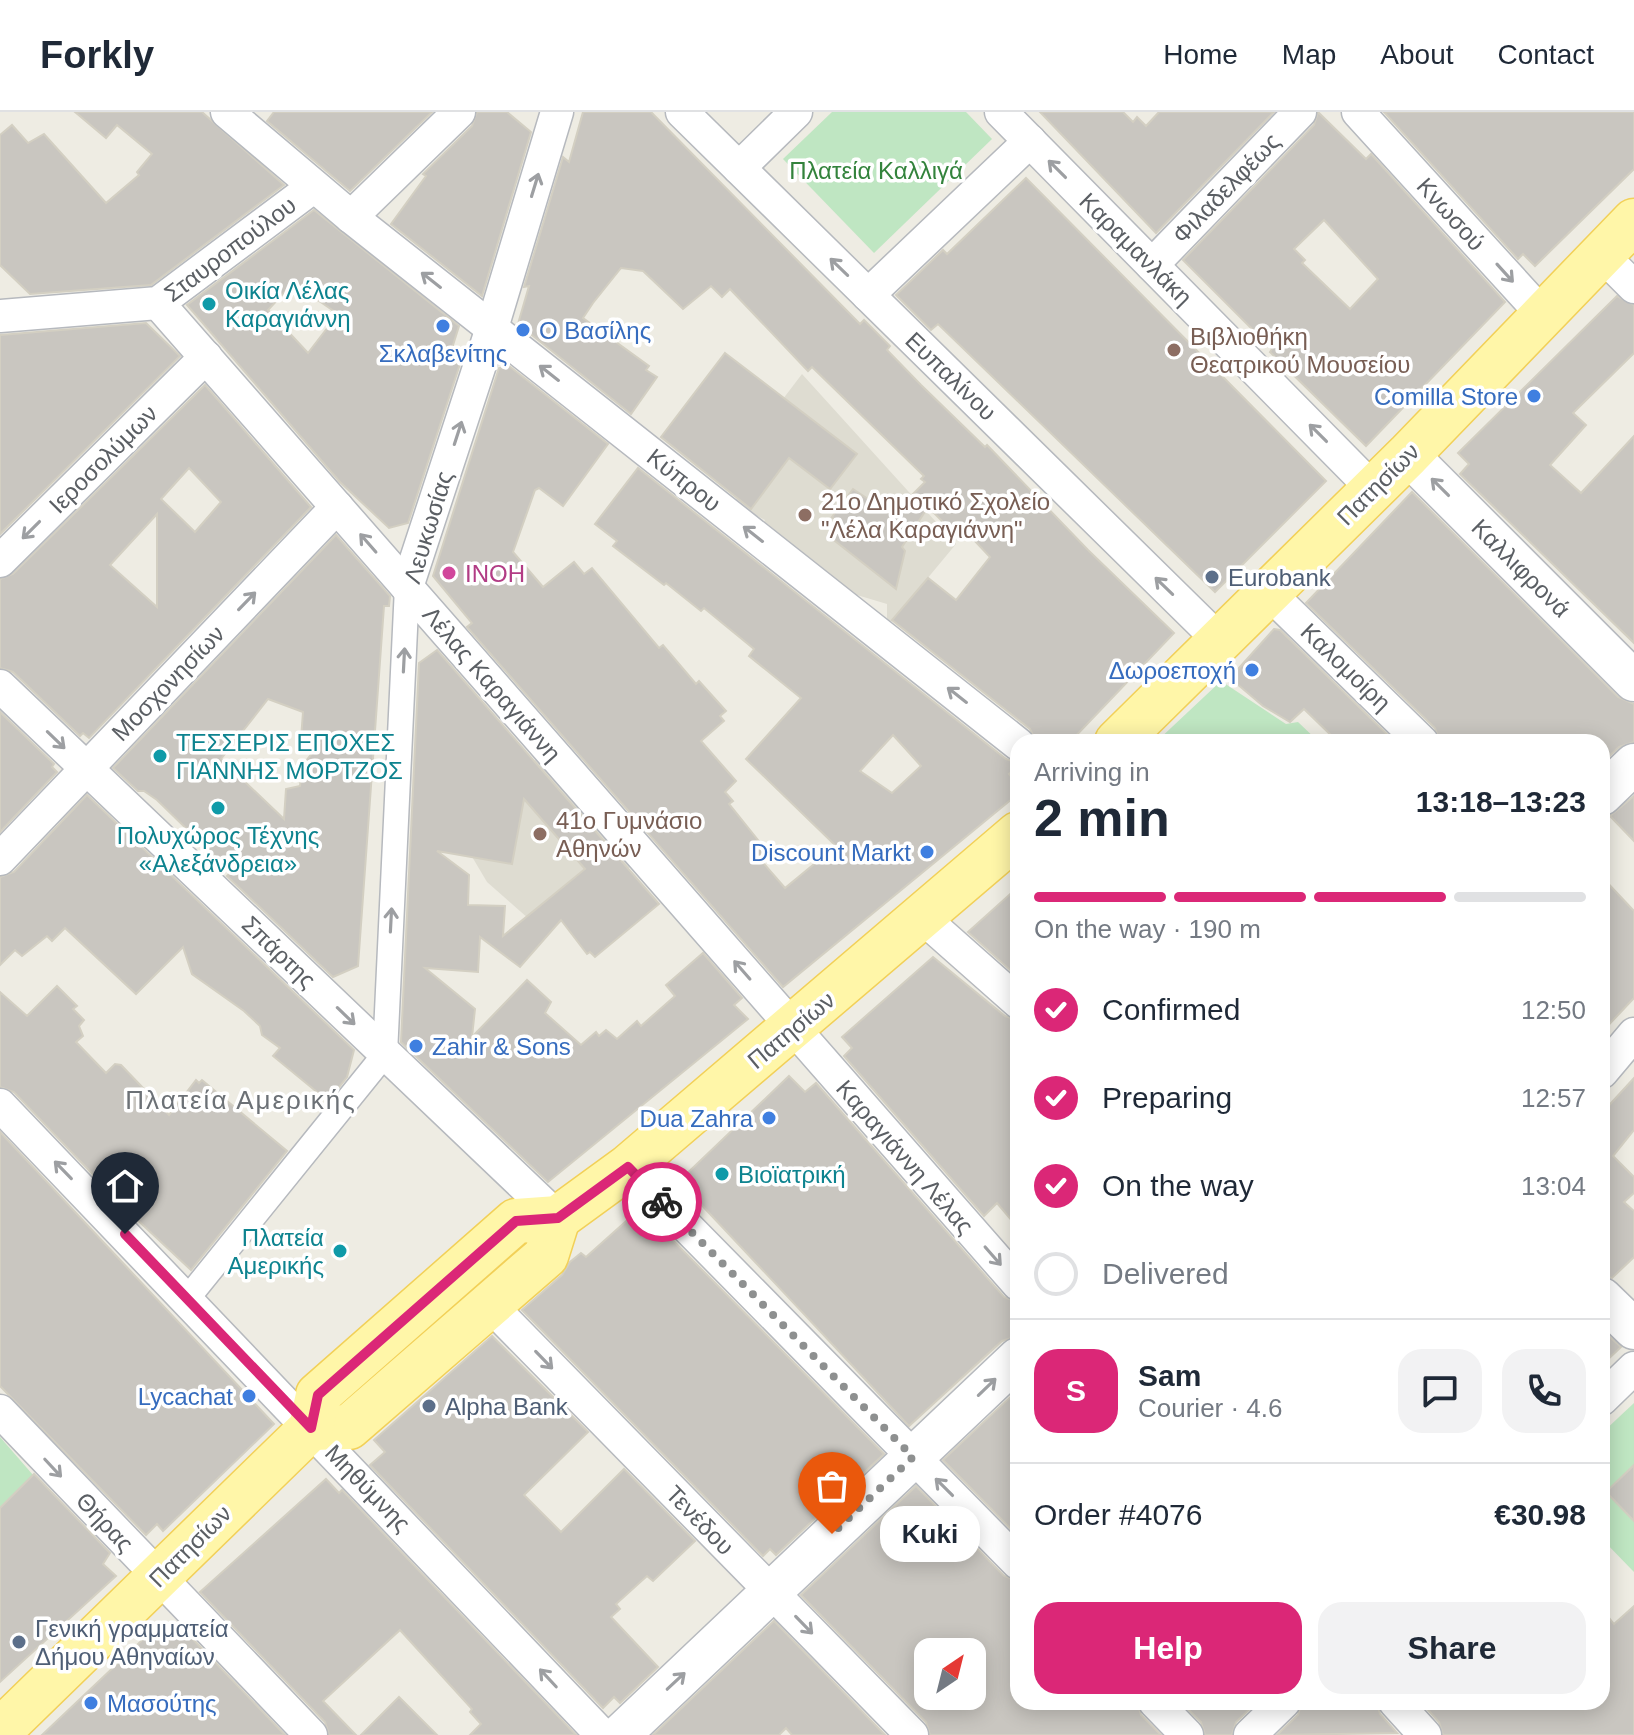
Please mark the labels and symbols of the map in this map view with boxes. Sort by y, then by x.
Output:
street label: Φιλαδελφέως [1167,127,1285,249]
park label: Πλατεία Καλλιγά [789,157,963,184]
one-way arrow [1047,159,1067,179]
one-way arrow [528,172,543,198]
street label: Κνωσού [1412,172,1490,256]
street label: Καραμανλάκη [1074,187,1198,311]
street label: Σταυροπούλου [159,191,301,307]
one-way arrow [829,257,849,276]
one-way arrow [1495,263,1513,283]
one-way arrow [421,271,442,289]
place label: Οικία Λέλας Καραγιάννη [225,277,351,332]
marker: Οικία Λέλας Καραγιάννη [200,295,218,313]
marker: Σκλαβενίτης [434,317,452,335]
place label: Ο Βασίλης [539,317,651,344]
marker: Ο Βασίλης [514,321,532,339]
place label: Βιβλιοθήκη Θεατρικού Μουσείου [1190,323,1410,378]
street label: Ευπαλίνου [900,326,1002,426]
place label: Σκλαβενίτης [379,340,507,367]
marker: Βιβλιοθήκη Θεατρικού Μουσείου [1165,341,1183,359]
one-way arrow [539,364,560,382]
place label: Comilla Store [1374,383,1518,410]
marker: Comilla Store [1525,387,1543,405]
street label: Ιεροσολύμων [44,400,162,518]
one-way arrow [451,421,466,446]
one-way arrow [1309,424,1328,443]
street label: Πατησίων [1331,437,1425,531]
street label: Κύπρου [642,443,726,517]
street label: Λευκωσίας [398,468,458,586]
one-way arrow [1431,478,1450,497]
place label: 21ο Δημοτικό Σχολείο "Λέλα Καραγιάννη" [821,488,1050,543]
marker: 21ο Δημοτικό Σχολείο "Λέλα Καραγιάννη" [796,506,814,524]
street label: Καλλιφρονά [1466,513,1576,623]
one-way arrow [22,520,41,539]
one-way arrow [743,526,764,543]
one-way arrow [359,533,377,553]
place label: ΙNOH [465,560,525,587]
marker: ΙNOH [440,564,458,582]
place label: Eurobank [1228,564,1332,591]
marker: Eurobank [1203,568,1221,586]
one-way arrow [1155,577,1174,596]
one-way arrow [238,591,256,611]
street label: Λέλας Καραγιάννη [417,601,567,767]
street label: Καλομοίρη [1296,618,1396,716]
street label: Μοσχονησίων [106,620,230,746]
one-way arrow [396,647,411,674]
place label: Δωροεποχή [1109,657,1236,684]
marker: Δωροεποχή [1243,661,1261,679]
one-way arrow [947,687,968,704]
place label: ΤΕΣΣΕΡΙΣ ΕΠΟΧΕΣ ΓΙΑΝΝΗΣ ΜΟΡΤΖΟΣ [176,729,403,784]
one-way arrow [46,730,66,749]
marker: ΤΕΣΣΕΡΙΣ ΕΠΟΧΕΣ ΓΙΑΝΝΗΣ ΜΟΡΤΖΟΣ [151,747,169,765]
marker: Πολυχώρος Τέχνης «Αλεξάνδρεια» [209,799,227,817]
place label: 41ο Γυμνάσιο Αθηνών [556,807,702,862]
place label: Πολυχώρος Τέχνης «Αλεξάνδρεια» [117,822,319,877]
marker: 41ο Γυμνάσιο Αθηνών [531,825,549,843]
place label: Discount Markt [751,839,911,866]
marker: Discount Markt [918,843,936,861]
one-way arrow [384,907,399,934]
street label: Σπάρτης [237,911,321,993]
one-way arrow [733,961,751,981]
street label: Πατησίων [742,986,840,1074]
one-way arrow [336,1007,356,1026]
place label: Zahir & Sons [432,1033,571,1060]
marker: Zahir & Sons [407,1037,425,1055]
street label: Καραγιάννη Λέλας [831,1075,979,1239]
district label: Πλατεία Αμερικής [125,1085,357,1115]
place label: Dua Zahra [640,1105,754,1132]
marker: Dua Zahra [760,1109,778,1127]
pin [91,1152,159,1234]
one-way arrow [53,1160,72,1180]
place label: Βιοϊατρική [738,1161,846,1188]
courier [622,1162,702,1242]
marker: Βιοϊατρική [713,1165,731,1183]
place label: Πλατεία Αμερικής [228,1224,324,1279]
marker: Πλατεία Αμερικής [331,1242,349,1260]
one-way arrow [983,1245,1001,1265]
one-way arrow [534,1350,553,1369]
one-way arrow [977,1378,996,1397]
place label: Lycachat [138,1383,233,1410]
marker: Lycachat [240,1387,258,1405]
place label: Alpha Bank [445,1393,569,1420]
marker: Alpha Bank [420,1397,438,1415]
street label: Μηθύμνης [320,1439,416,1537]
pin [798,1452,866,1534]
one-way arrow [44,1457,62,1477]
one-way arrow [934,1477,953,1497]
street label: Τενέδου [661,1480,739,1560]
street label: Θήρας [71,1487,139,1557]
street label: Πατησίων [143,1499,237,1593]
callout: Kuki [880,1506,980,1562]
place label: Γενική γραμματεία Δήμου Αθηναίων [35,1615,229,1670]
one-way arrow [794,1615,813,1634]
marker: Γενική γραμματεία Δήμου Αθηναίων [10,1633,28,1651]
north arrow [914,1638,986,1710]
one-way arrow [539,1669,558,1689]
one-way arrow [666,1673,686,1691]
place label: Μασούτης [107,1690,217,1717]
marker: Μασούτης [82,1694,100,1712]

